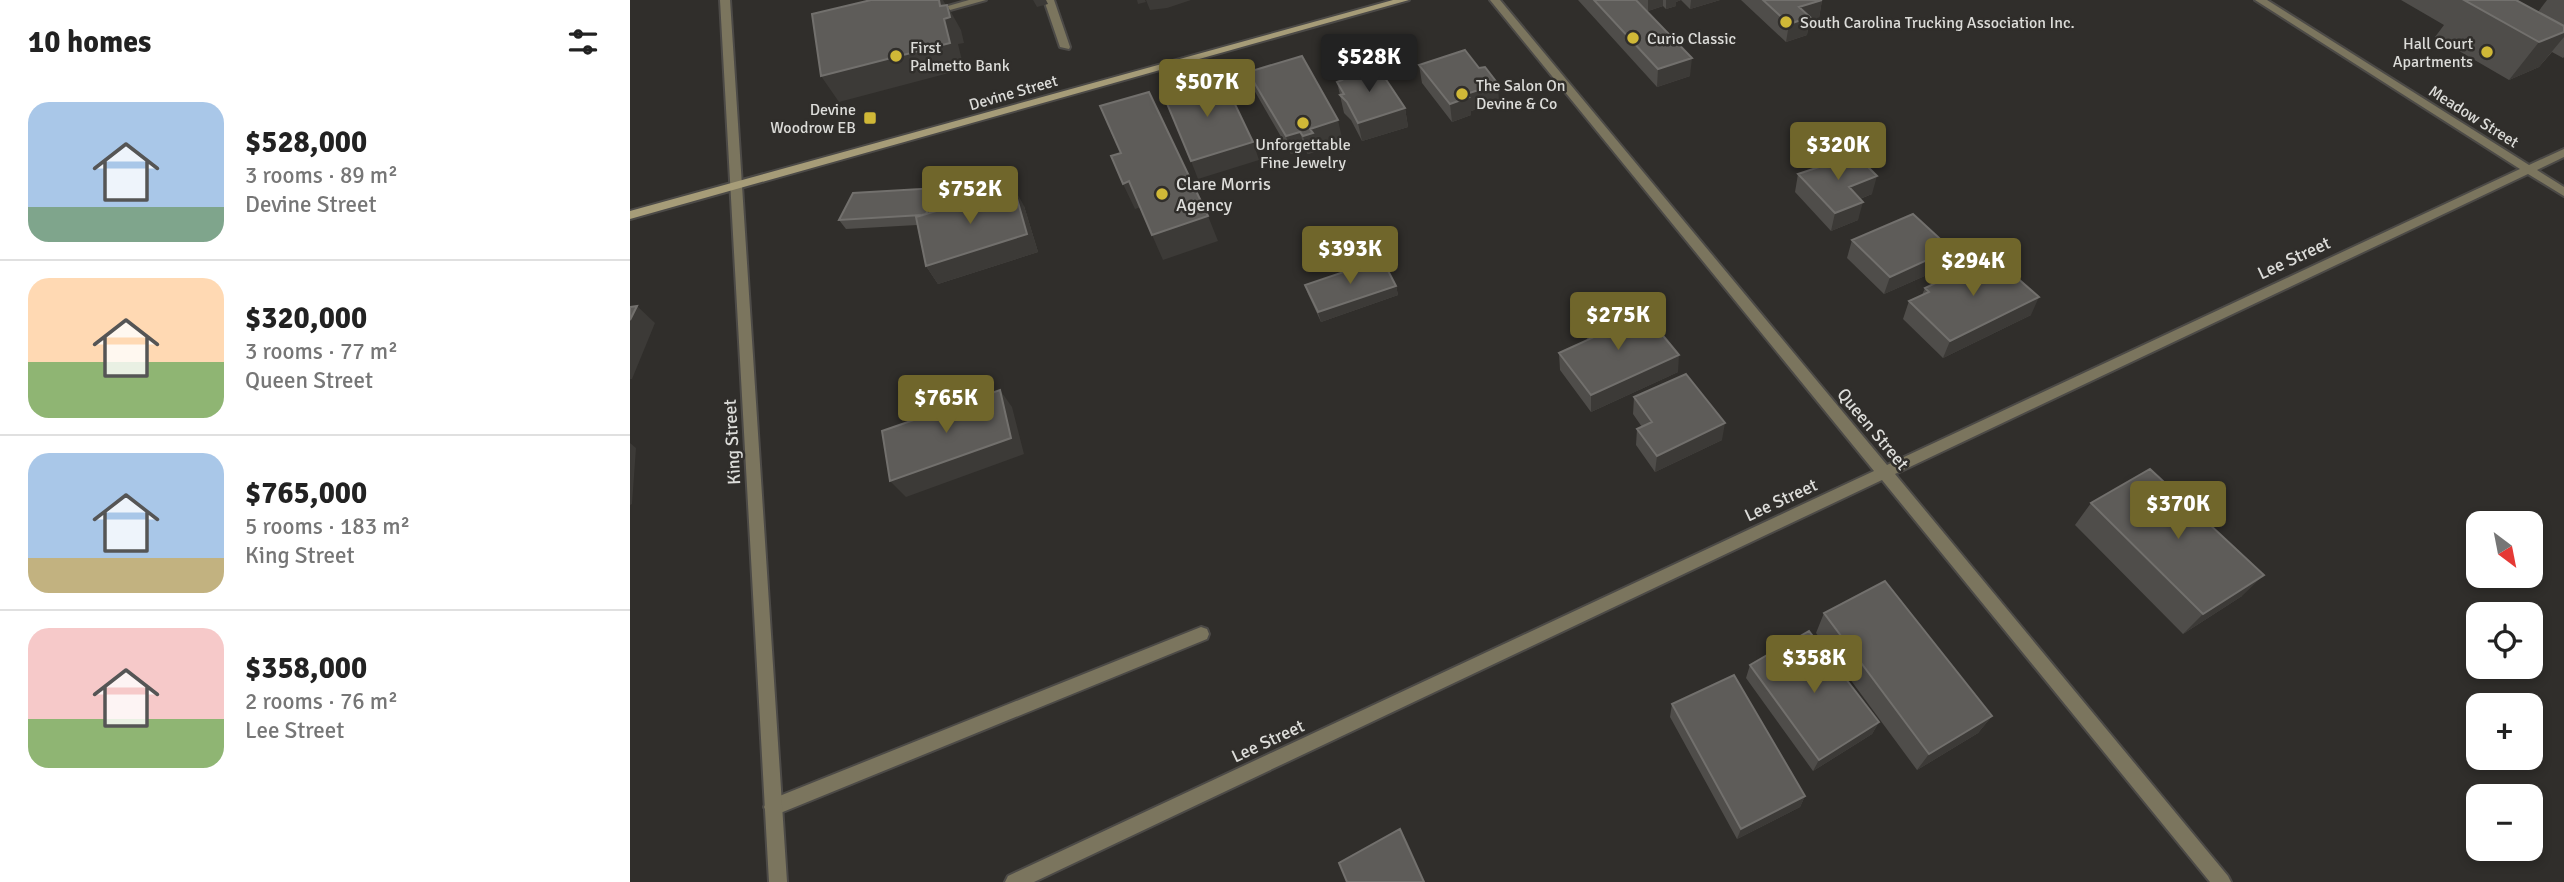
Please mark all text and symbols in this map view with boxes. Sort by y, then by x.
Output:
place label: South Carolina Trucking Association Inc. [1800,13,2075,33]
marker: South Carolina Trucking Association Inc. [1778,14,1794,30]
icon: filters [564,23,602,61]
text: 10 homes [28,24,151,61]
place label: Curio Classic [1647,29,1736,49]
marker: Curio Classic [1625,30,1641,46]
pin: $528K [1320,34,1418,94]
place label: Hall Court Apartments [2393,34,2473,72]
place label: First Palmetto Bank [910,38,1010,76]
text: $528K [1337,42,1401,71]
marker: Hall Court Apartments [2479,44,2495,60]
marker: First Palmetto Bank [888,48,904,64]
pin: $507K [1158,60,1256,119]
text: $507K [1175,67,1239,96]
street label: Devine Street [967,71,1060,115]
place label: The Salon On Devine & Co [1476,76,1565,114]
street label: Meadow Street [2425,81,2523,153]
marker: The Salon On Devine & Co [1454,86,1470,102]
place label: Devine Woodrow EB [770,100,856,138]
marker: Devine Woodrow EB [862,110,878,126]
marker: Unforgettable Fine Jewelry [1295,115,1311,131]
pin: $320K [1789,122,1887,182]
text: $528,000 [245,124,367,161]
icon: home [84,130,168,214]
text: $320K [1806,130,1870,159]
place label: Unforgettable Fine Jewelry [1255,135,1351,173]
text: 3 rooms · 89 m² [245,161,398,190]
pin: $752K [921,166,1019,226]
place label: Clare Morris Agency [1176,173,1271,216]
text: $752K [938,174,1002,203]
marker: Clare Morris Agency [1154,186,1170,202]
text: Devine Street [245,190,377,219]
pin: $393K [1301,226,1399,286]
street label: Lee Street [2254,232,2334,284]
text: $393K [1318,234,1382,263]
pin: $294K [1924,238,2022,298]
text: $294K [1941,246,2005,275]
pin: $275K [1569,292,1667,352]
text: $320,000 [245,300,367,337]
text: $275K [1586,300,1650,329]
icon: home [84,306,168,390]
text: 3 rooms · 77 m² [245,337,398,366]
text: Queen Street [245,366,373,395]
pin: $765K [897,376,995,435]
text: $765K [914,383,978,412]
street label: Queen Street [1832,384,1914,474]
street label: King Street [719,399,745,485]
street label: Lee Street [1741,474,1821,526]
text: $765,000 [245,475,367,512]
icon: home [84,481,168,565]
pin: $370K [2129,482,2227,541]
text: $370K [2146,489,2210,518]
north arrow [2466,511,2543,588]
map controls [2466,511,2543,861]
text: 5 rooms · 183 m² [245,512,410,541]
text: King Street [245,541,355,570]
button: locate [2466,602,2543,679]
pin: $358K [1765,636,1863,695]
text: $358K [1782,643,1846,672]
text: $358,000 [245,650,367,687]
icon: home [84,656,168,740]
text: 2 rooms · 76 m² [245,687,398,716]
button: + [2466,693,2543,770]
street label: Lee Street [1228,715,1308,767]
text: Lee Street [245,716,344,745]
button: − [2466,784,2543,861]

